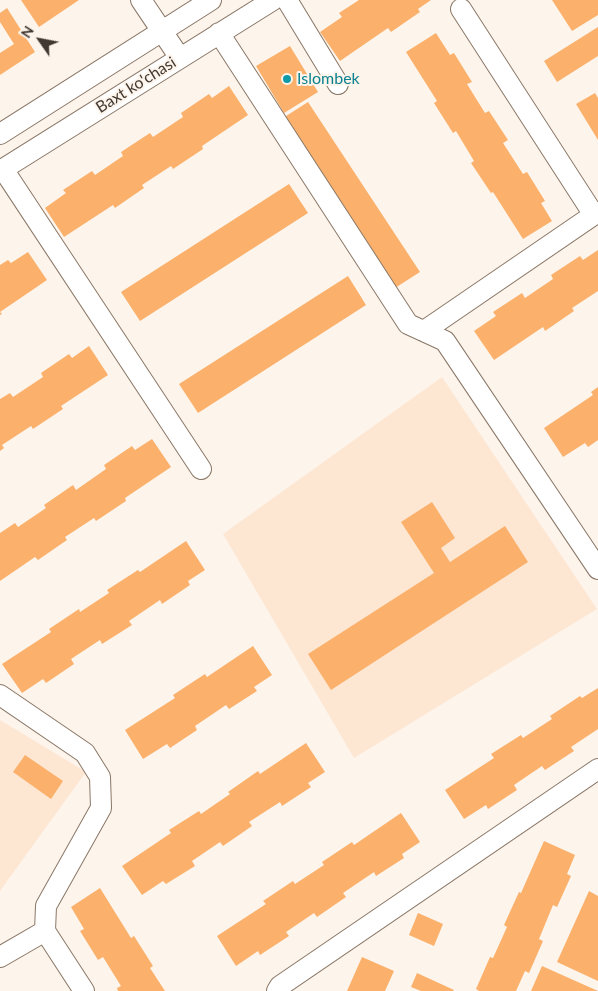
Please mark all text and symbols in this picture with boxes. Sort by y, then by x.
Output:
north arrow [15,15,65,65]
text: N [17,22,37,41]
street label: Baxt ko'chasi [92,53,180,117]
place label: Islombek [297,69,360,89]
marker: Islombek [281,73,293,85]

